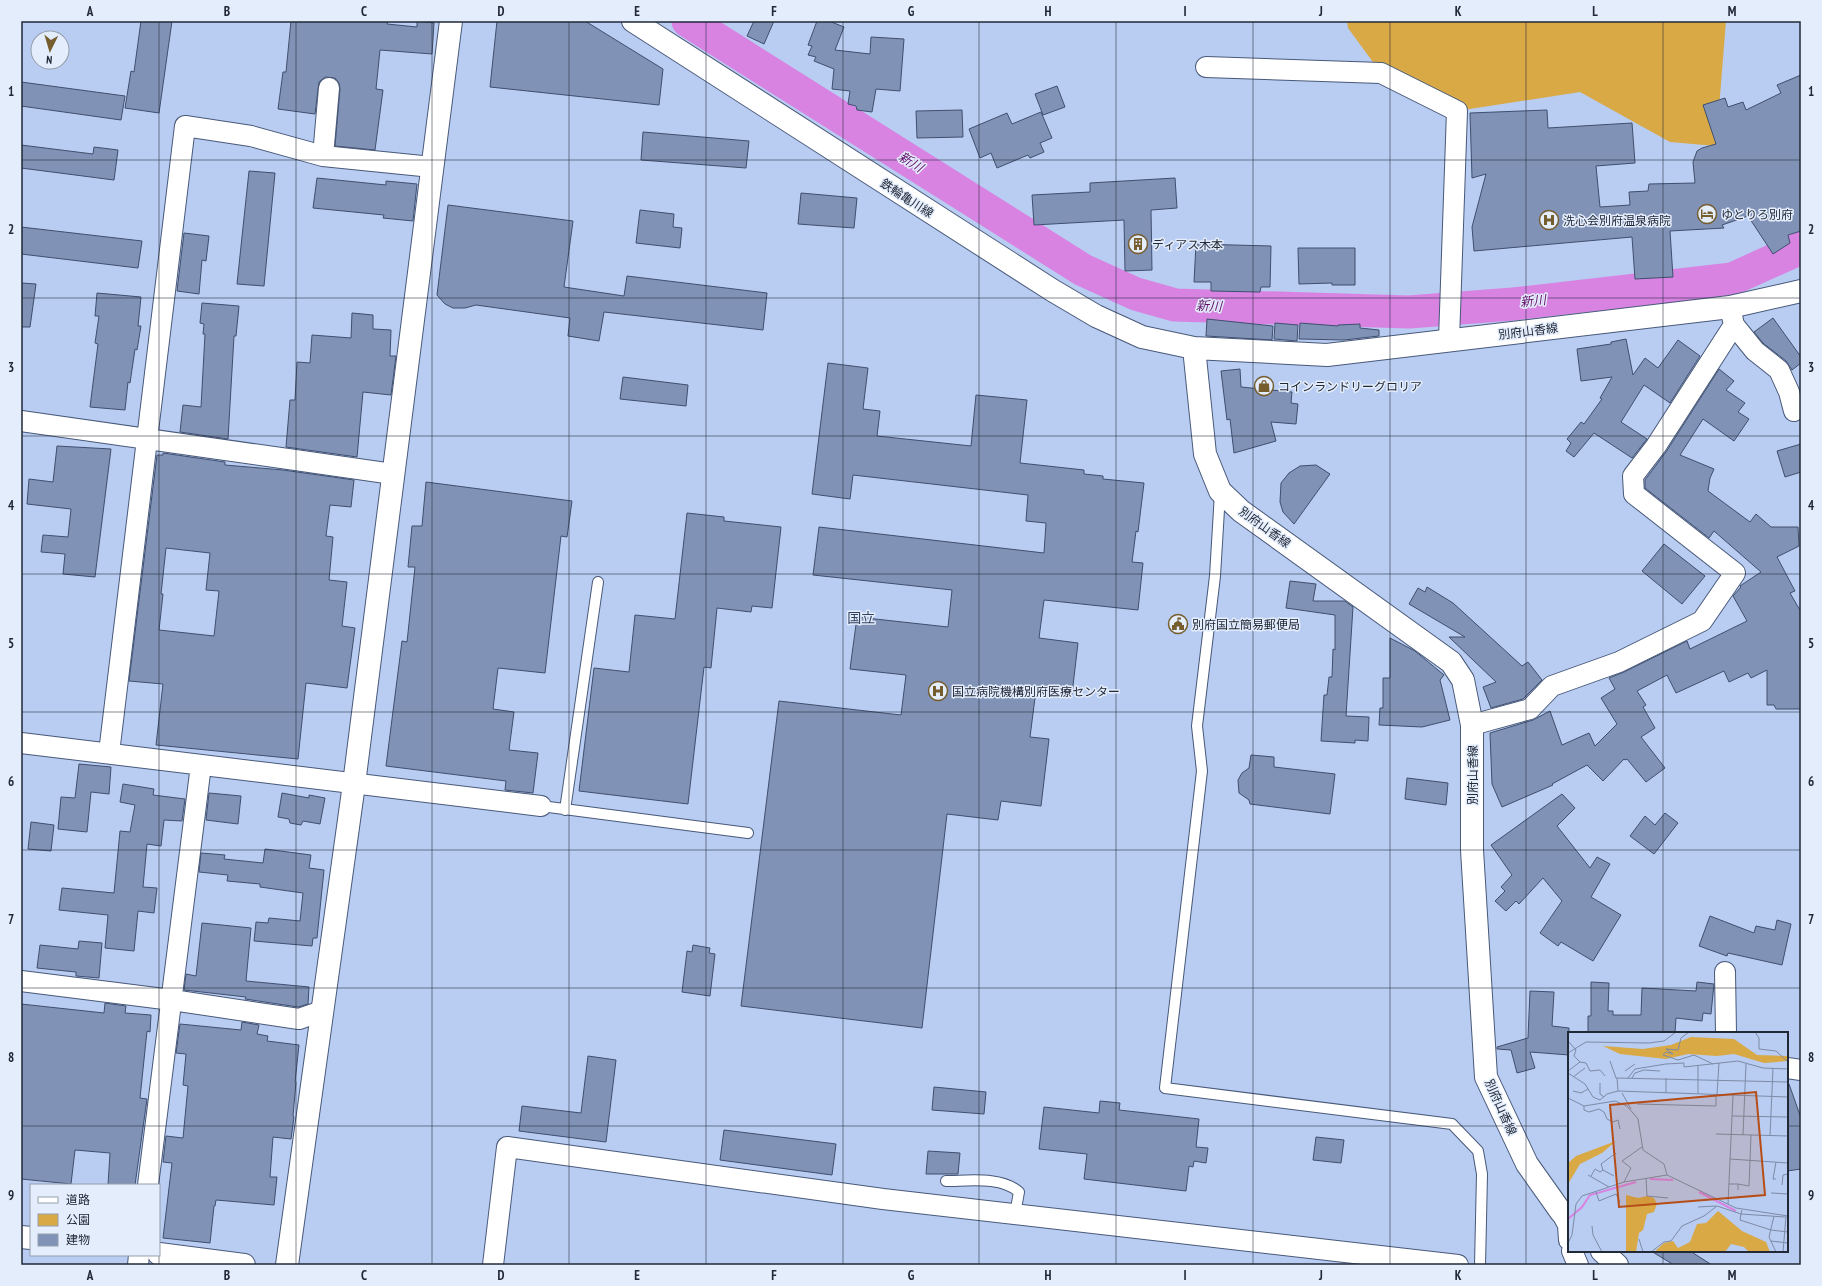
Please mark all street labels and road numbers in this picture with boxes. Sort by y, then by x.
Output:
street label: 鉄輪亀川線 [878,175,936,221]
street label: 別府山香線 [1497,320,1559,342]
street label: 別府山香線 [1236,503,1294,551]
street label: 別府山香線 [1465,745,1480,805]
street label: 別府山香線 [1482,1077,1520,1137]

